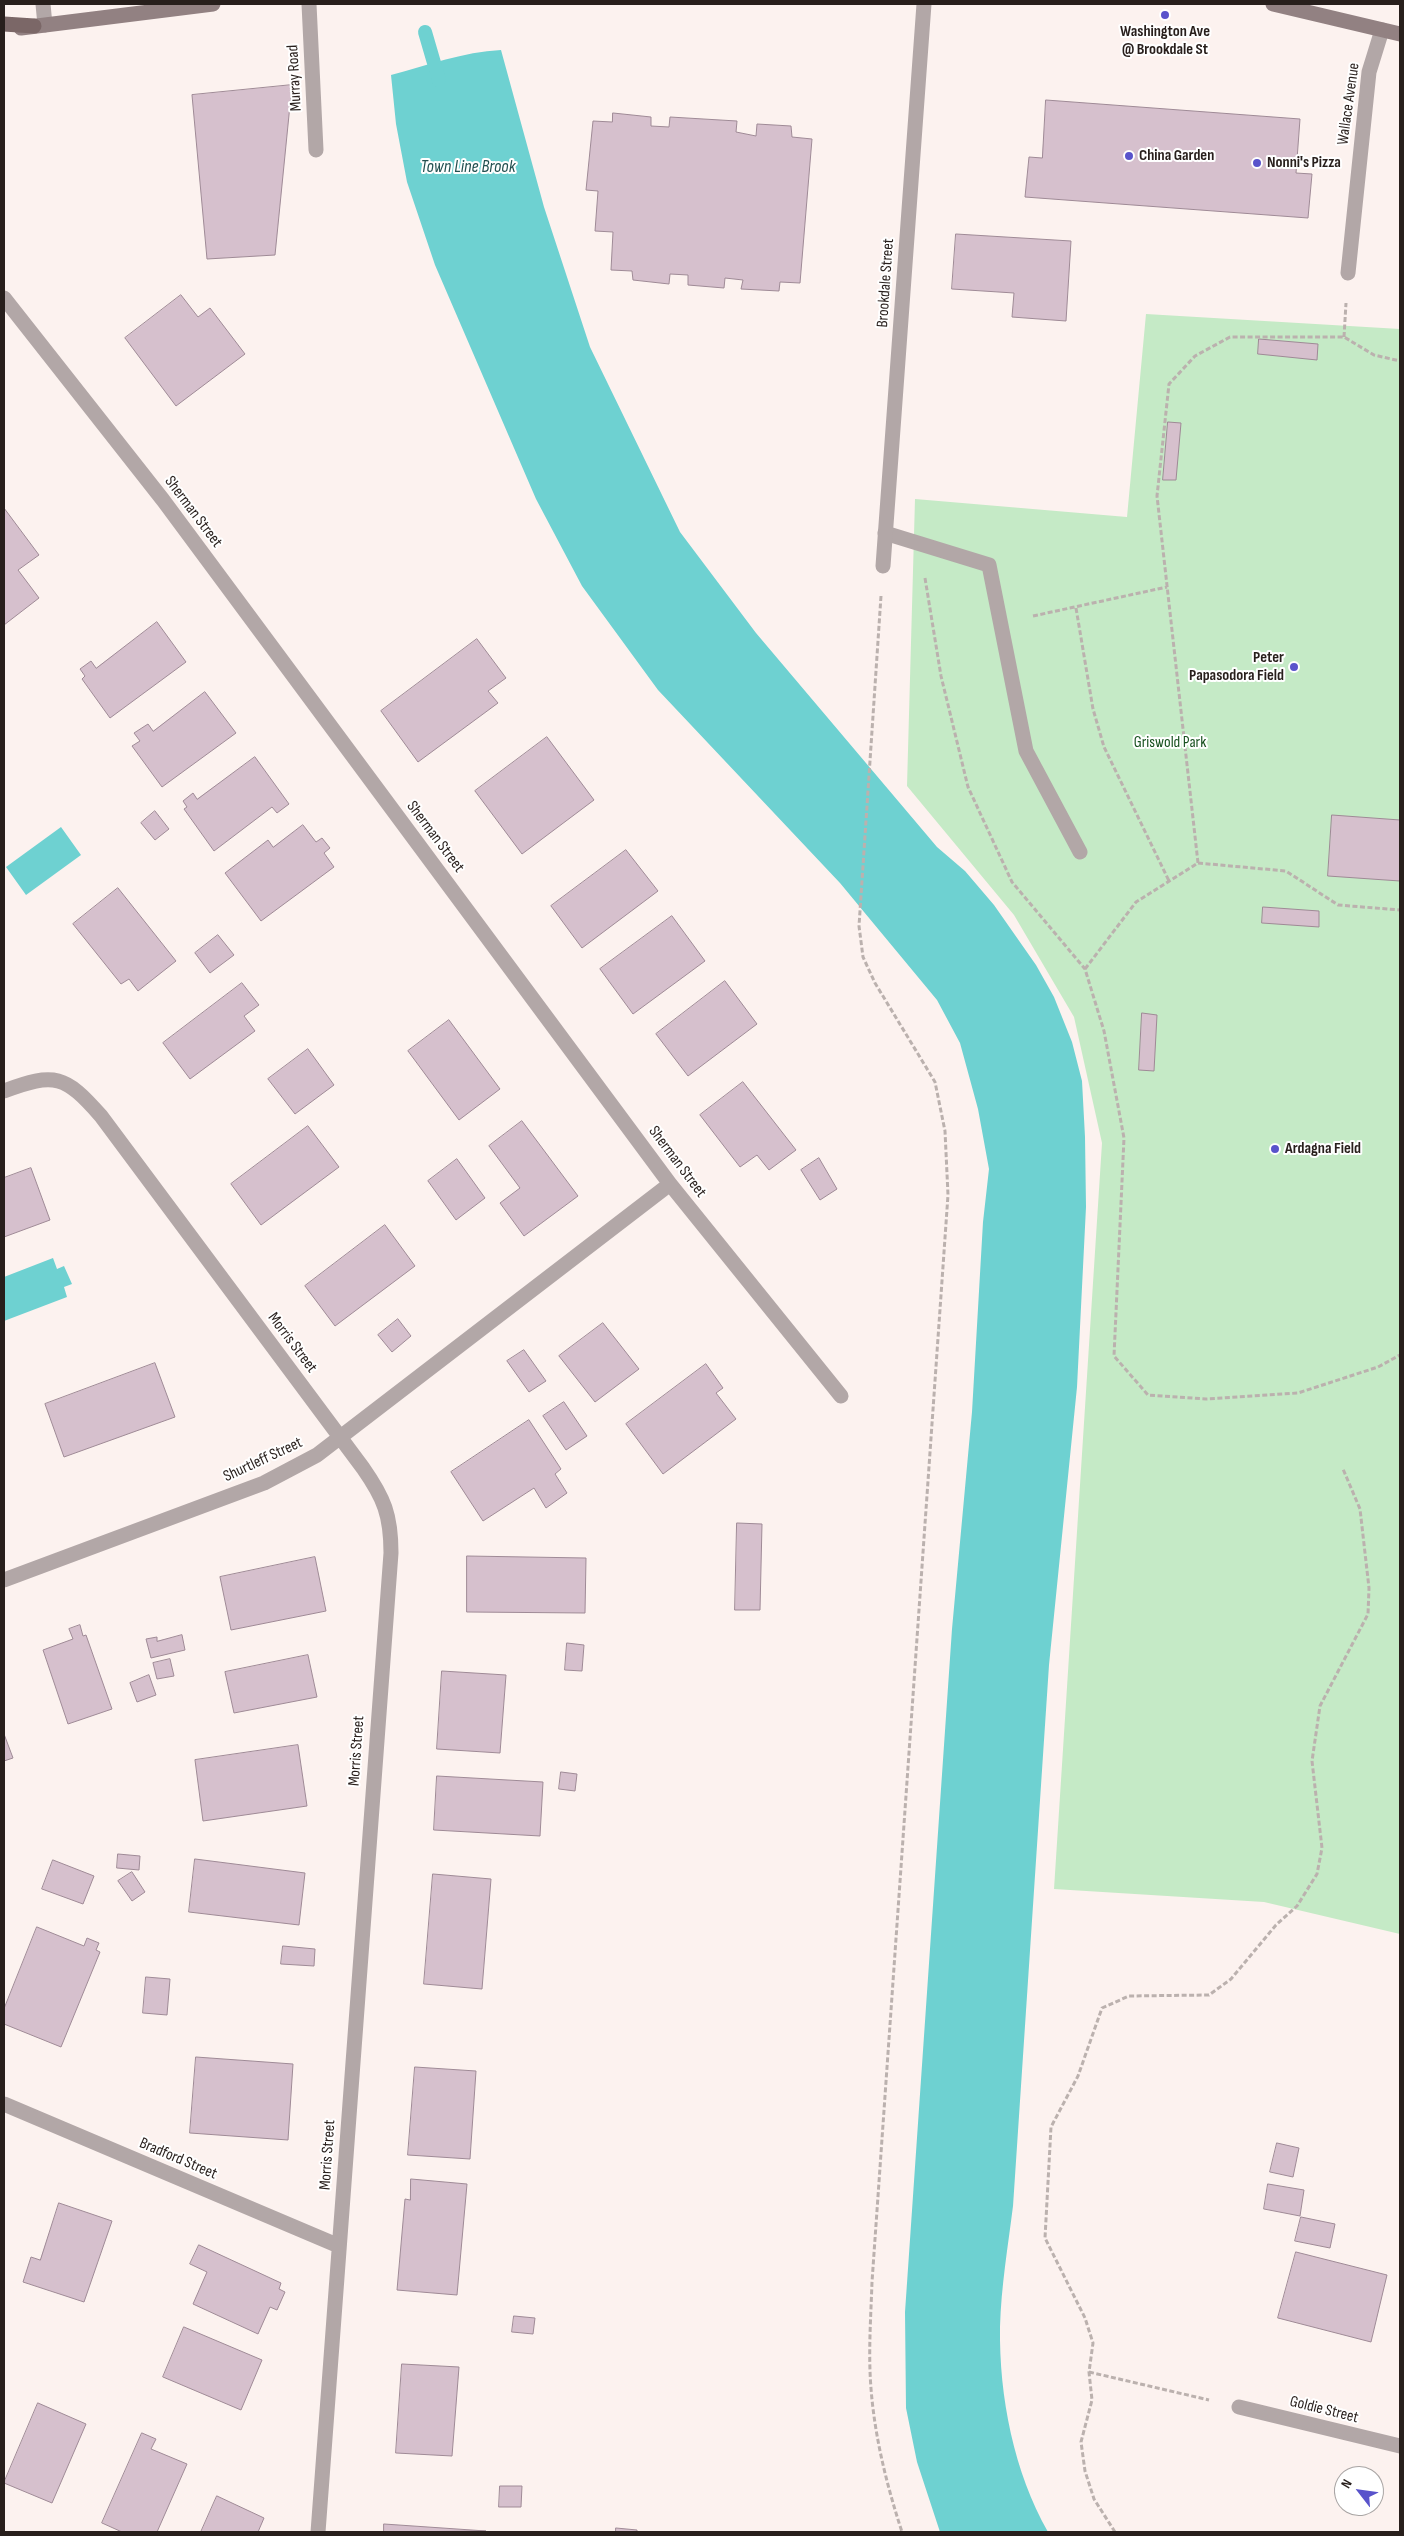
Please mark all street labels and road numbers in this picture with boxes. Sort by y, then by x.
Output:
street label: Murray Road [284,44,306,112]
street label: Wallace Avenue [1334,62,1364,146]
street label: Brookdale Street [873,238,899,328]
street label: Sherman Street [160,473,226,551]
street label: Sherman Street [402,798,468,876]
street label: Sherman Street [644,1123,710,1201]
street label: Morris Street [263,1309,321,1377]
street label: Shurtleff Street [220,1433,306,1487]
street label: Morris Street [345,1715,369,1787]
street label: Morris Street [316,2119,340,2191]
street label: Bradford Street [136,2134,220,2184]
street label: Goldie Street [1288,2392,1360,2428]

